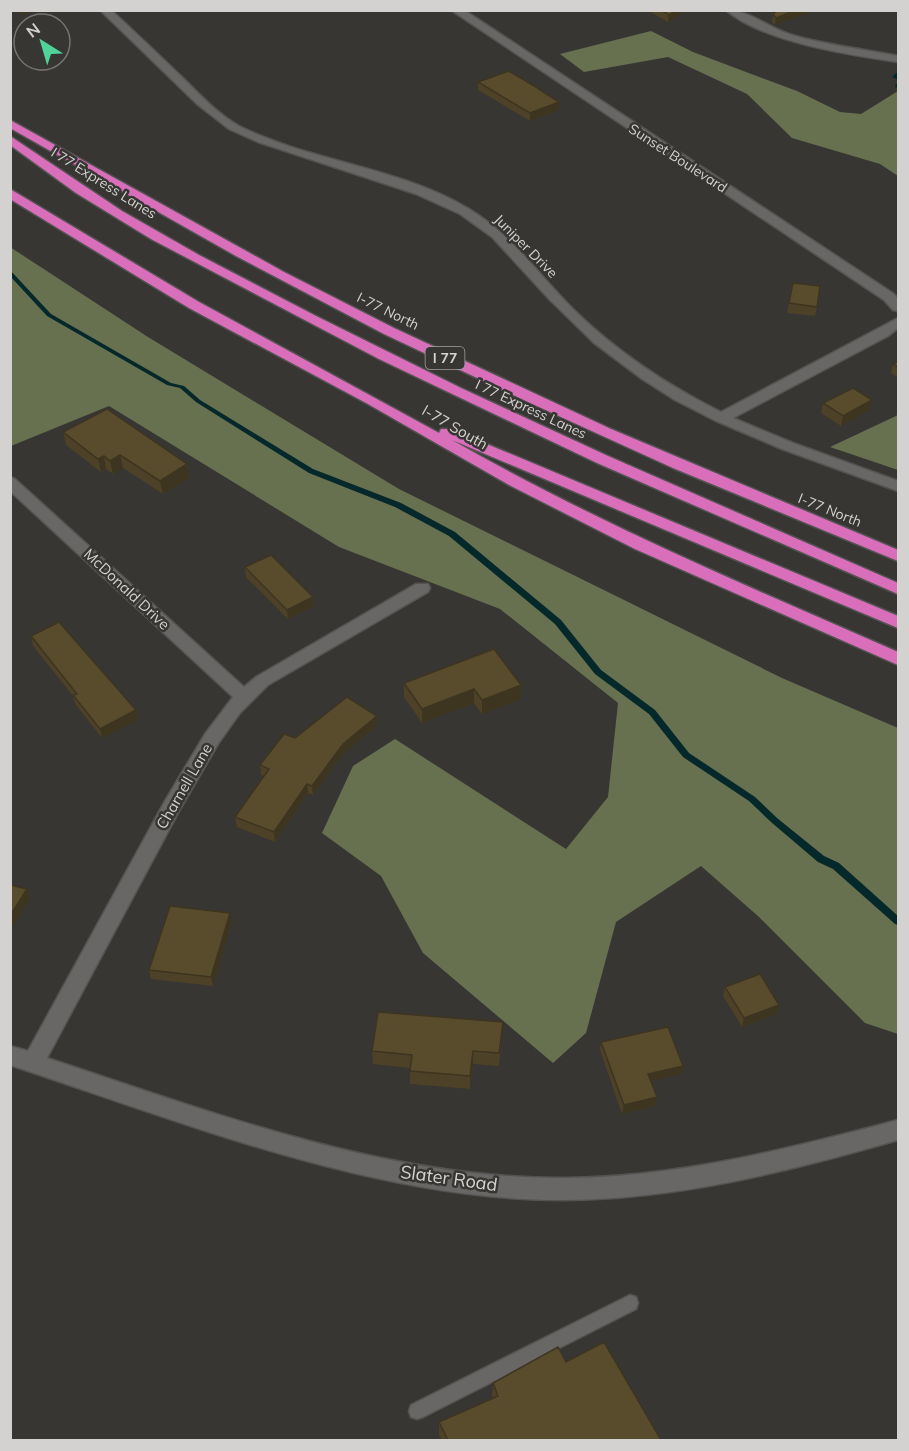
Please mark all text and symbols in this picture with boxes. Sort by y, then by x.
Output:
north arrow [12,12,72,72]
text: N [22,18,44,42]
street label: Sunset Boulevard [625,120,731,196]
street label: I 77 Express Lanes [48,143,160,223]
street label: Juniper Drive [490,210,562,282]
street label: I-77 North [354,288,422,334]
road number: I 77 [426,347,464,369]
street label: I 77 Express Lanes [472,375,590,443]
street label: I-77 South [419,401,491,453]
street label: I-77 North [796,489,864,531]
street label: McDonald Drive [80,544,174,634]
street label: Charnell Lane [152,740,216,832]
street label: Slater Road [399,1160,499,1196]

